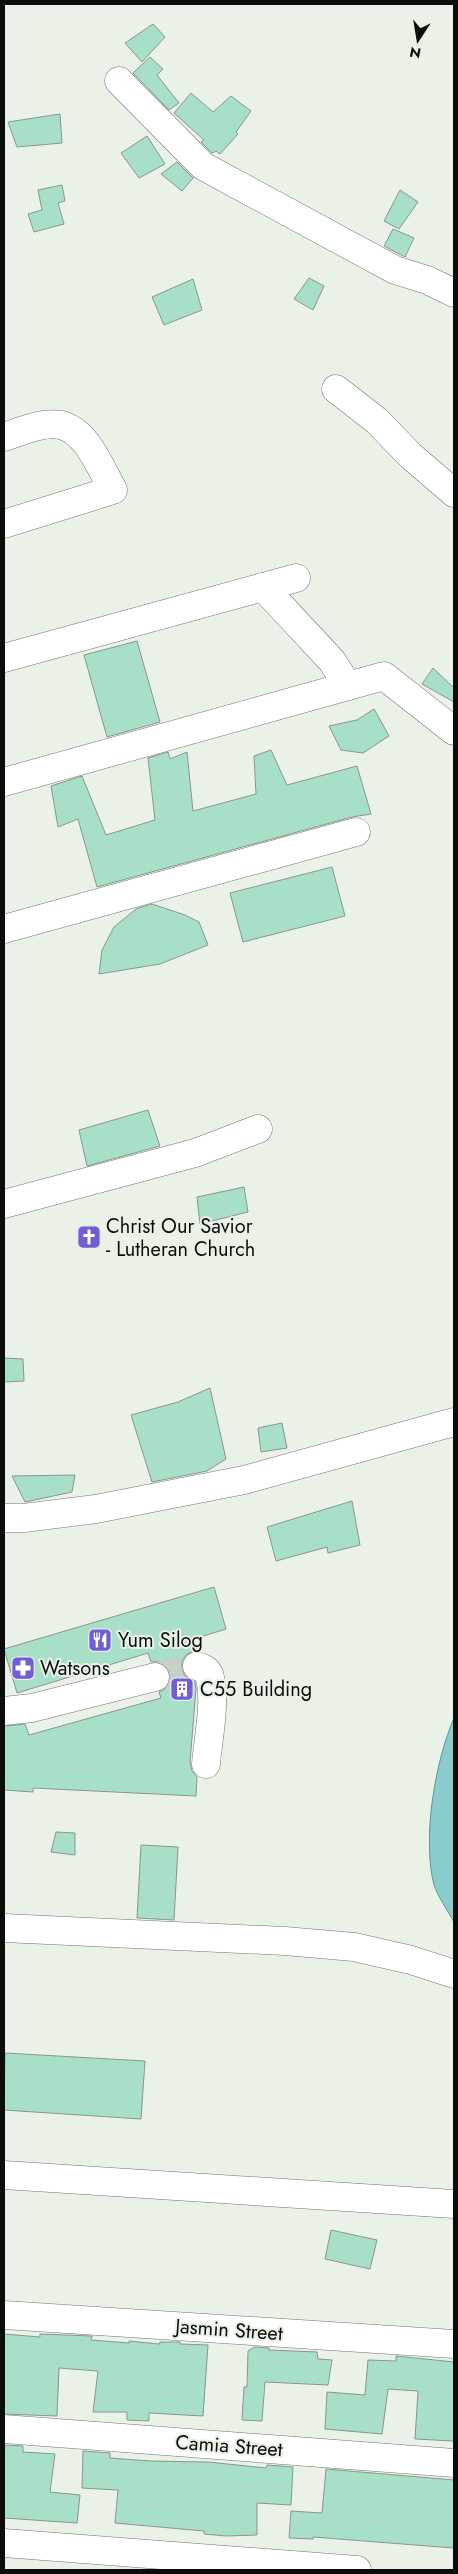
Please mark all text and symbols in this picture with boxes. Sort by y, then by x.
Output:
north arrow [393,15,443,65]
text: N [408,42,423,64]
place label: Christ Our Savior - Lutheran Church [106,1212,255,1264]
church icon: Christ Our Savior - Lutheran Church [76,1224,102,1250]
place label: Yum Silog [118,1626,203,1655]
restaurant icon: Yum Silog [87,1627,113,1653]
place label: Watsons [40,1654,110,1683]
pharmacy icon: Watsons [10,1655,36,1681]
place label: C55 Building [200,1675,312,1704]
building icon: C55 Building [169,1676,195,1702]
street label: Jasmin Street [171,2312,284,2348]
street label: Camia Street [174,2428,284,2464]

